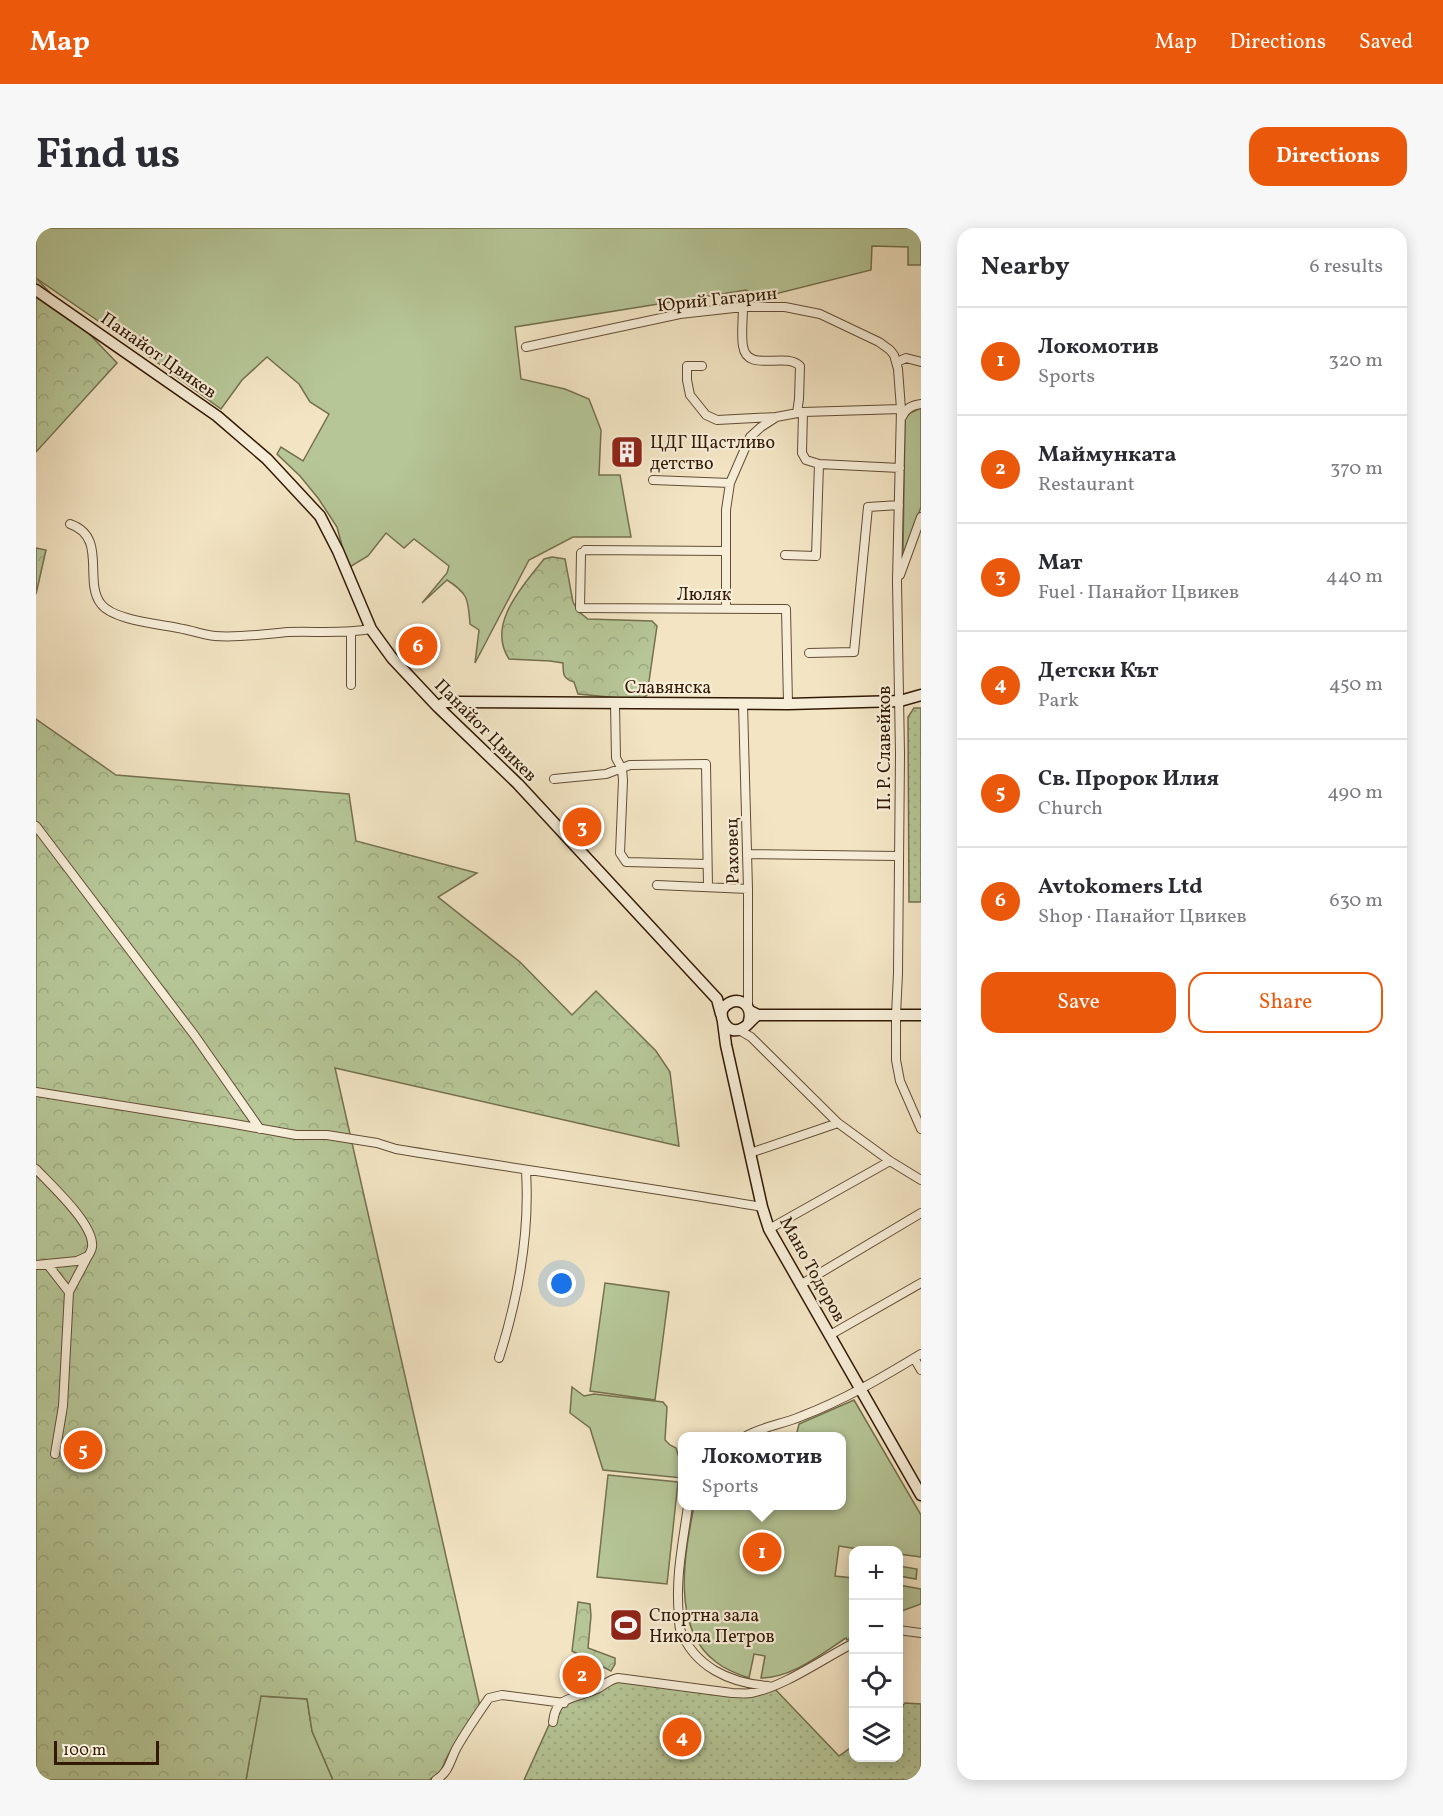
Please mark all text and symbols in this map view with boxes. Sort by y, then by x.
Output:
text: Map [30,23,90,62]
text: Map [1155,28,1197,57]
text: Directions [1230,28,1326,57]
text: Saved [1359,28,1413,57]
text: Find us [36,127,180,186]
button: Directions [1249,127,1407,186]
text: Nearby [981,249,1070,285]
text: 6 results [1310,253,1383,281]
street label: Юрий Гагарин [656,282,778,319]
street label: Панайот Цвикев [95,307,221,406]
text: Локомотив [1038,332,1159,363]
text: 1 [996,347,1005,375]
text: 320 m [1328,347,1383,375]
text: Sports [1038,363,1095,391]
place label: ЦДГ Щастливо детство [650,431,775,477]
building icon: ЦДГ Щастливо детство [609,434,645,470]
text: Маймунката [1038,440,1176,471]
text: 2 [995,455,1006,483]
text: 370 m [1330,455,1383,483]
text: Restaurant [1038,471,1135,499]
text: Мат [1038,548,1083,579]
text: 3 [995,563,1006,591]
text: 440 m [1326,563,1383,591]
text: Fuel · Панайот Цвикев [1038,579,1239,607]
street label: Люляк [677,583,732,608]
pin: 6 [398,624,437,668]
text: Детски Кът [1038,656,1159,687]
text: 4 [994,671,1007,699]
text: 450 m [1329,671,1383,699]
street label: Панайот Цвикев [428,674,542,788]
street label: Славянска [625,676,711,701]
street label: П. Р. Славейков [873,686,898,810]
text: Park [1038,687,1079,715]
text: Св. Пророк Илия [1038,764,1219,795]
text: 5 [996,779,1005,807]
text: 490 m [1327,779,1383,807]
text: Church [1038,795,1103,823]
pin: 3 [562,804,602,850]
street label: Раховец [720,817,747,885]
text: Avtokomers Ltd [1038,872,1203,903]
text: 6 [995,887,1006,915]
text: 630 m [1330,887,1383,915]
text: Shop · Панайот Цвикев [1038,903,1247,931]
button: Save [981,972,1176,1033]
button: Share [1188,972,1383,1033]
street label: Мано Тодоров [772,1213,851,1327]
your location [547,1269,576,1298]
pin: 5 [64,1428,102,1472]
popup [678,1432,846,1510]
text: Локомотив [702,1442,822,1473]
text: Sports [702,1473,759,1501]
pin: 1 [742,1530,782,1574]
map controls [849,1546,903,1762]
button: + [849,1546,903,1600]
button: − [849,1600,903,1654]
place label: Спортна зала Никола Петров [649,1604,775,1650]
sports icon: Спортна зала Никола Петров [608,1607,644,1643]
pin: 2 [562,1652,602,1698]
button: locate [849,1654,903,1708]
button: layers [849,1708,903,1762]
pin: 4 [662,1714,702,1760]
scale bar [54,1738,159,1766]
text: 100 m [63,1740,106,1762]

